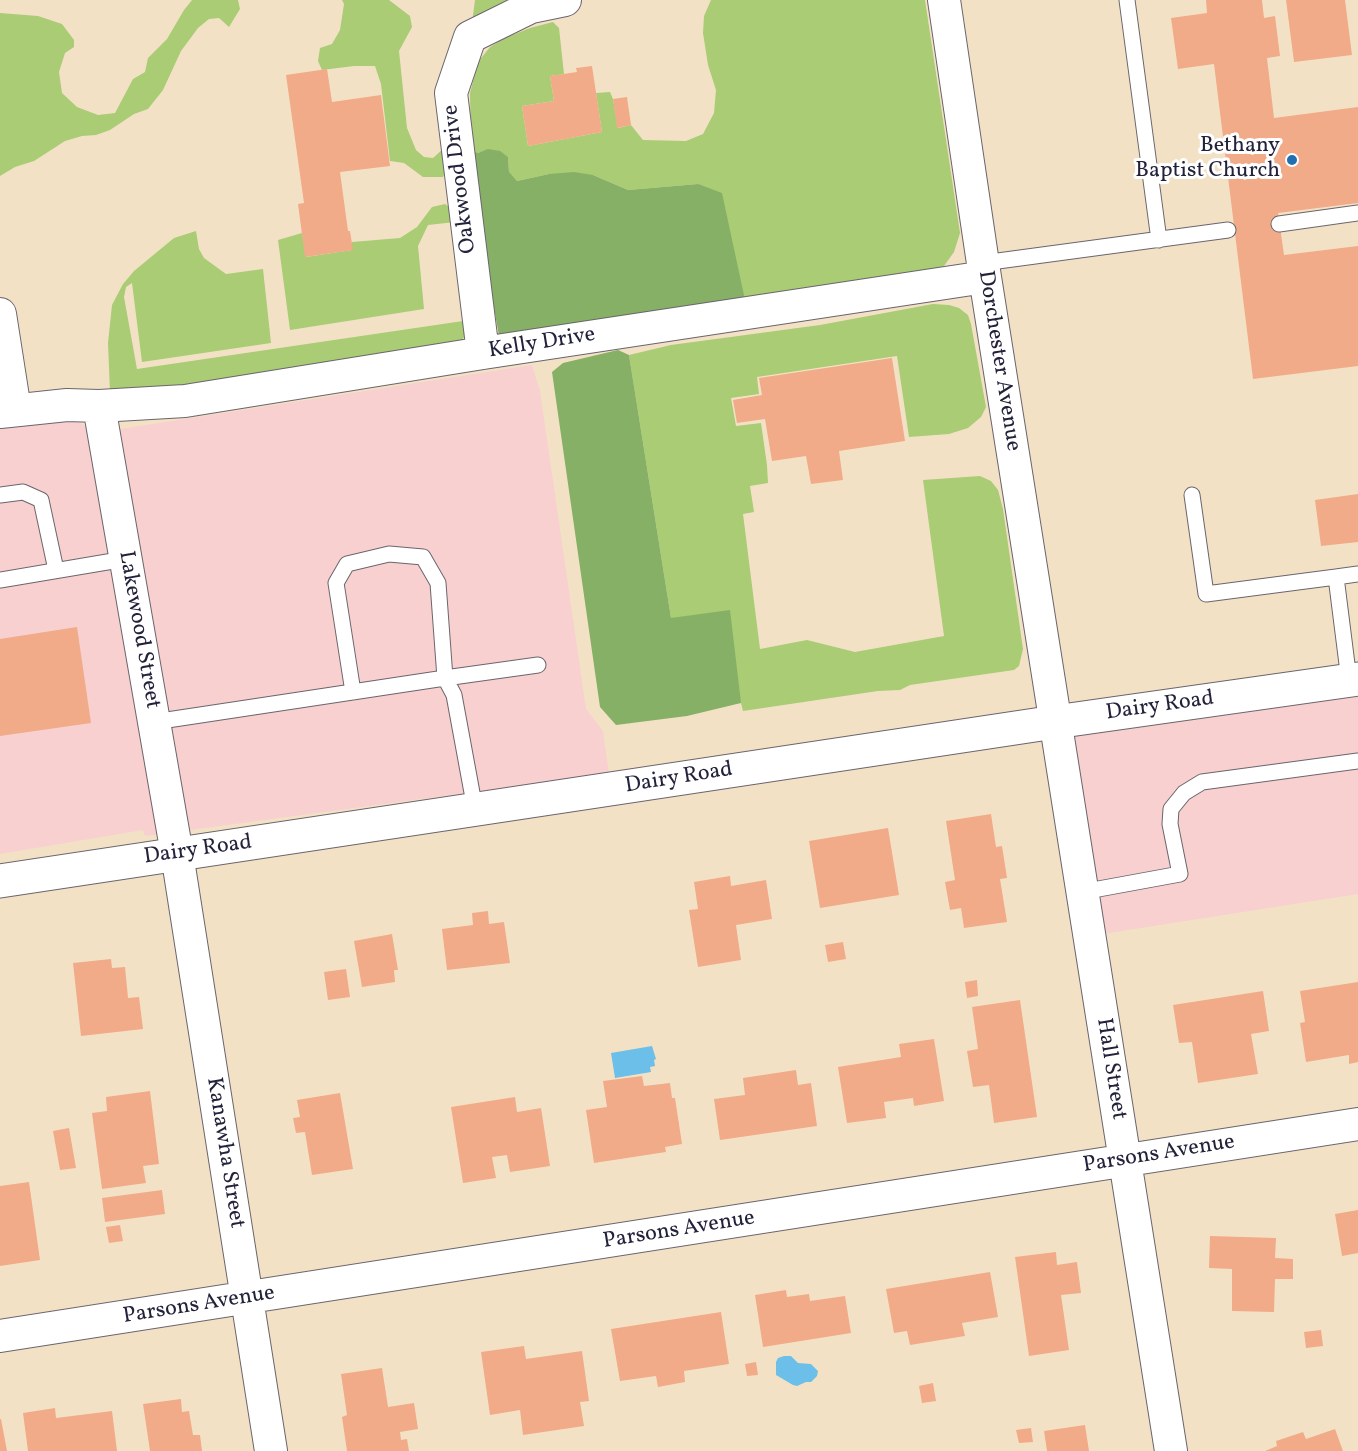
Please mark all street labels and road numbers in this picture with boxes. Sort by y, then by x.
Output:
street label: Oakwood Drive [439,103,483,255]
street label: Dorchester Avenue [971,269,1025,453]
street label: Kelly Drive [487,323,597,365]
street label: Lakewood Street [111,549,165,711]
street label: Dairy Road [1104,686,1216,728]
street label: Dairy Road [623,757,735,801]
street label: Dairy Road [142,830,254,872]
street label: Hall Street [1089,1016,1131,1122]
street label: Kanawha Street [199,1076,249,1230]
street label: Parsons Avenue [1081,1130,1237,1180]
street label: Parsons Avenue [601,1206,757,1256]
street label: Parsons Avenue [121,1281,277,1331]

